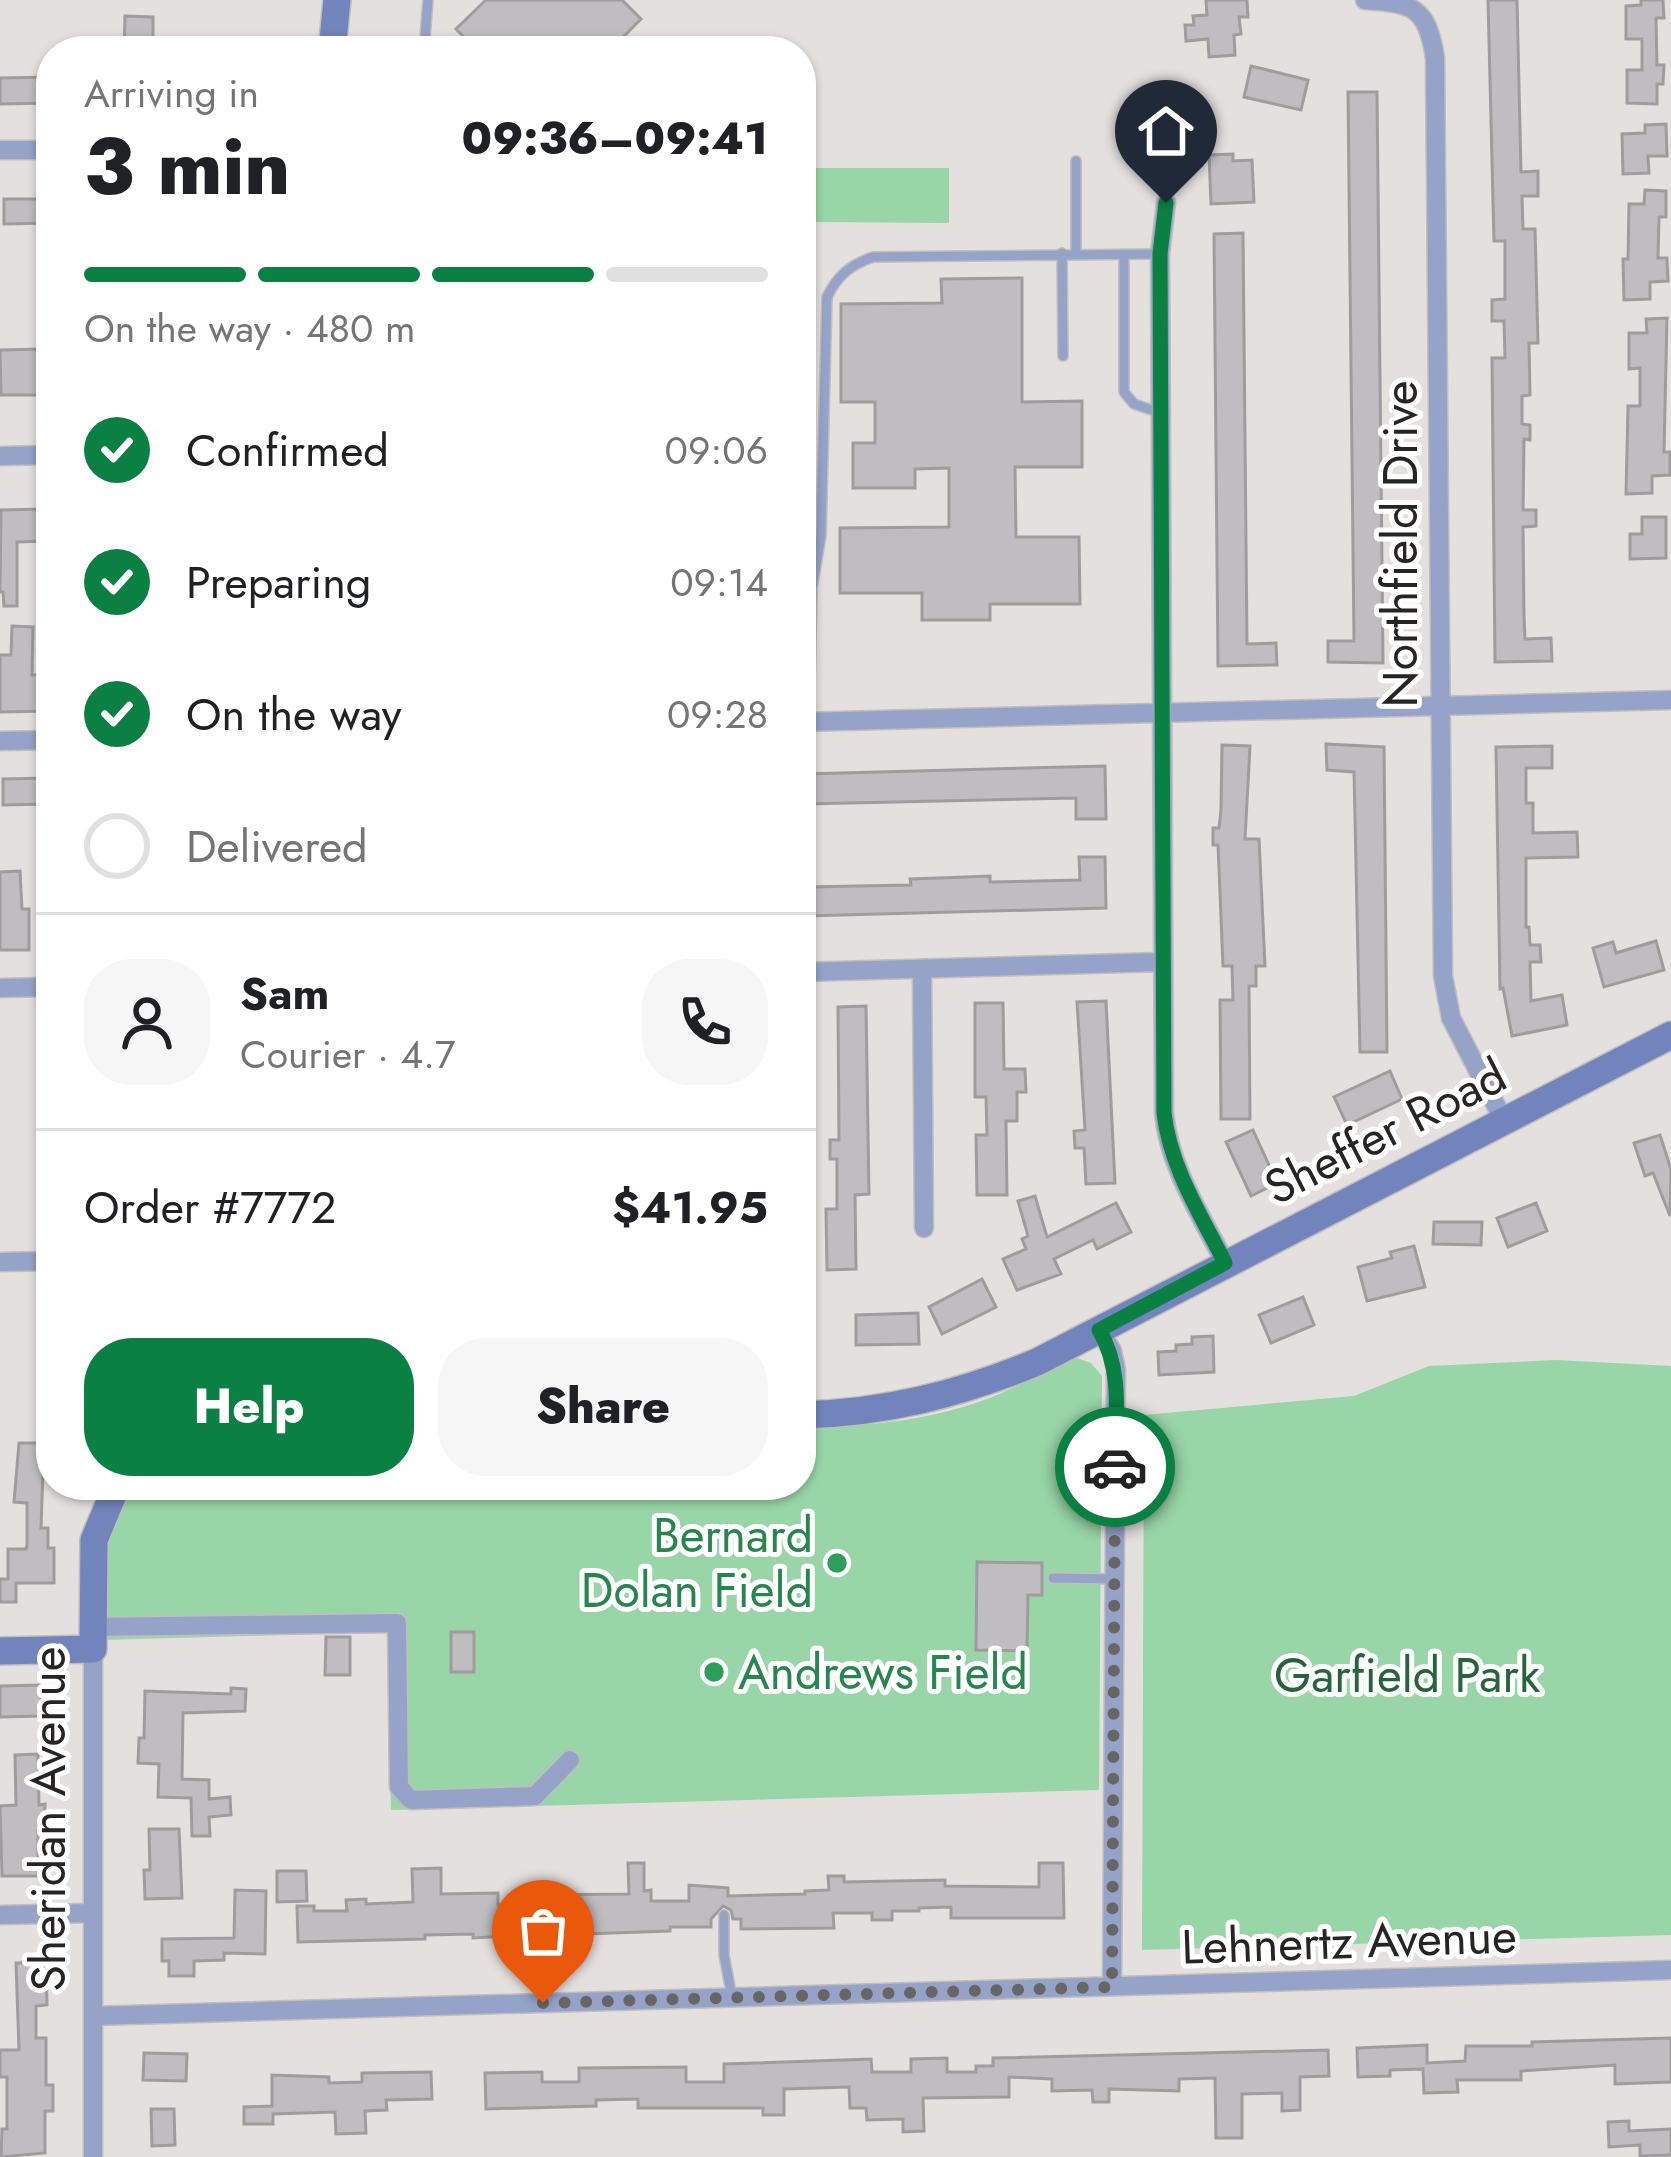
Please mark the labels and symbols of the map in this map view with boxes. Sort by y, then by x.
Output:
pin [1115,80,1217,203]
street label: Northfield Drive [1366,380,1435,708]
street label: Sheffer Road [1252,1041,1518,1222]
courier [1055,1407,1175,1527]
place label: Bernard Dolan Field [581,1501,813,1625]
marker: Bernard Dolan Field [824,1550,850,1576]
place label: Andrews Field [738,1638,1028,1707]
park label: Garfield Park [1274,1641,1541,1710]
street label: Sheridan Avenue [14,1647,83,1991]
marker: Andrews Field [701,1659,727,1685]
pin [492,1880,594,2003]
street label: Lehnertz Avenue [1180,1901,1518,1982]

